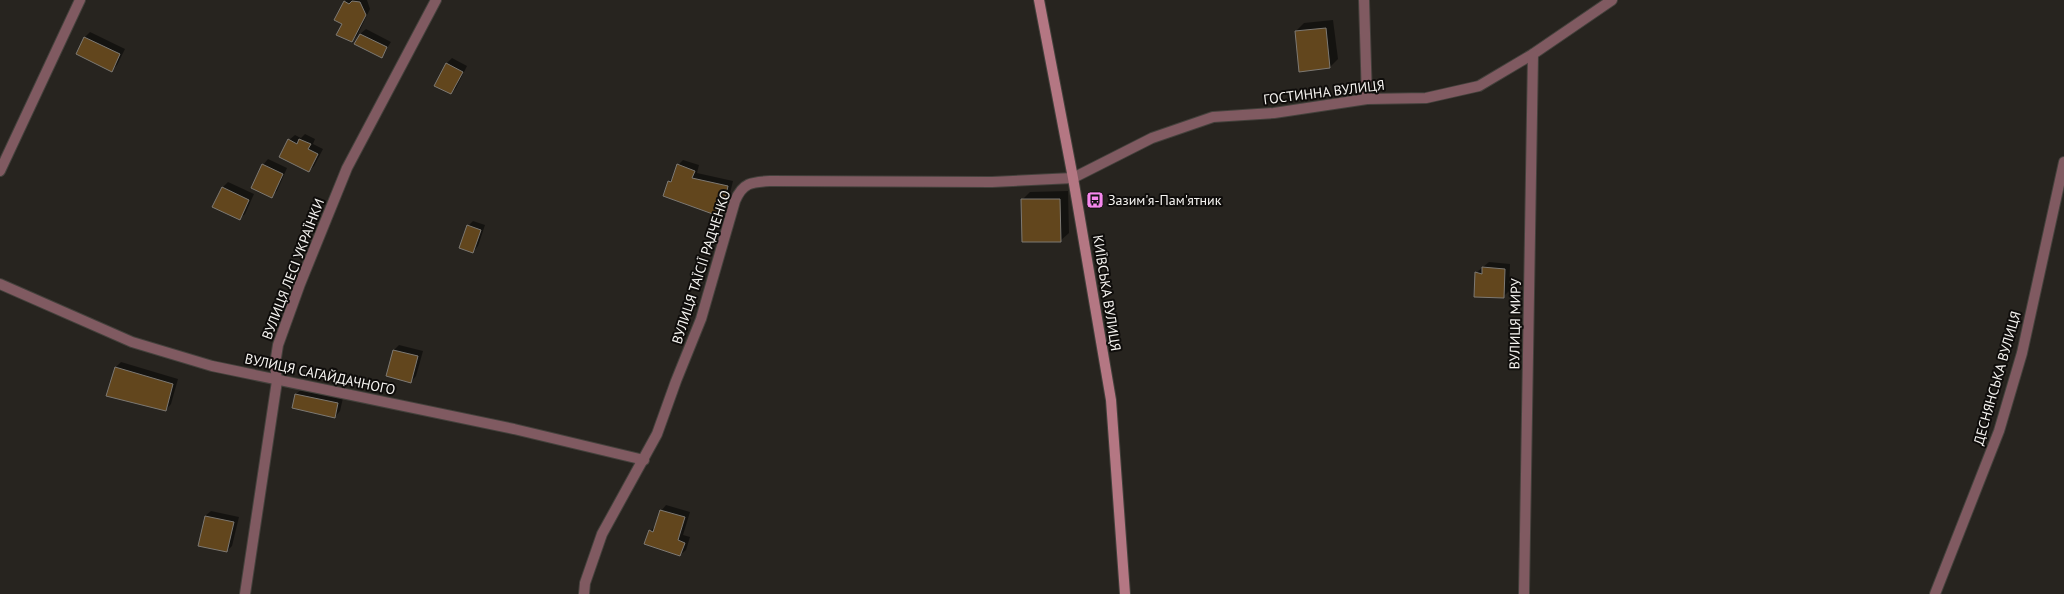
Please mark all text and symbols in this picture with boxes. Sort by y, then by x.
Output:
street label: ГОСТИННА ВУЛИЦЯ [1262,76,1386,108]
street label: ВУЛИЦЯ ТАЇСІЇ РАДЧЕНКО [668,188,734,346]
bus stop icon: Зазим'я-Пам'ятник [1085,190,1105,210]
place label: Зазим'я-Пам'ятник [1108,191,1222,209]
street label: ВУЛИЦЯ ЛЕСІ УКРАЇНКИ [258,196,328,342]
street label: КИЇВСЬКА ВУЛИЦЯ [1089,234,1125,352]
street label: ВУЛИЦЯ МИРУ [1505,278,1525,370]
street label: ДЕСНЯНСЬКА ВУЛИЦЯ [1969,309,2025,447]
street label: ВУЛИЦЯ САГАЙДАЧНОГО [243,349,397,399]

